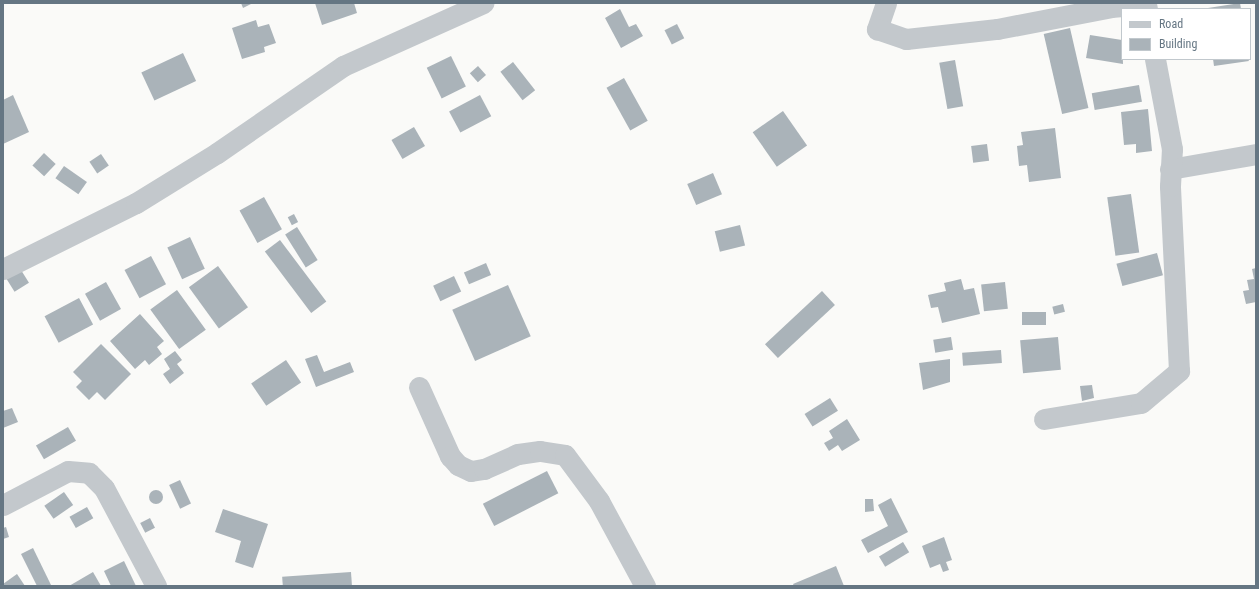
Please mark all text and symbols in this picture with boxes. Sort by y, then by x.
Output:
legend [1121,8,1251,60]
text: Road [1159,17,1183,31]
text: Building [1159,37,1197,51]

